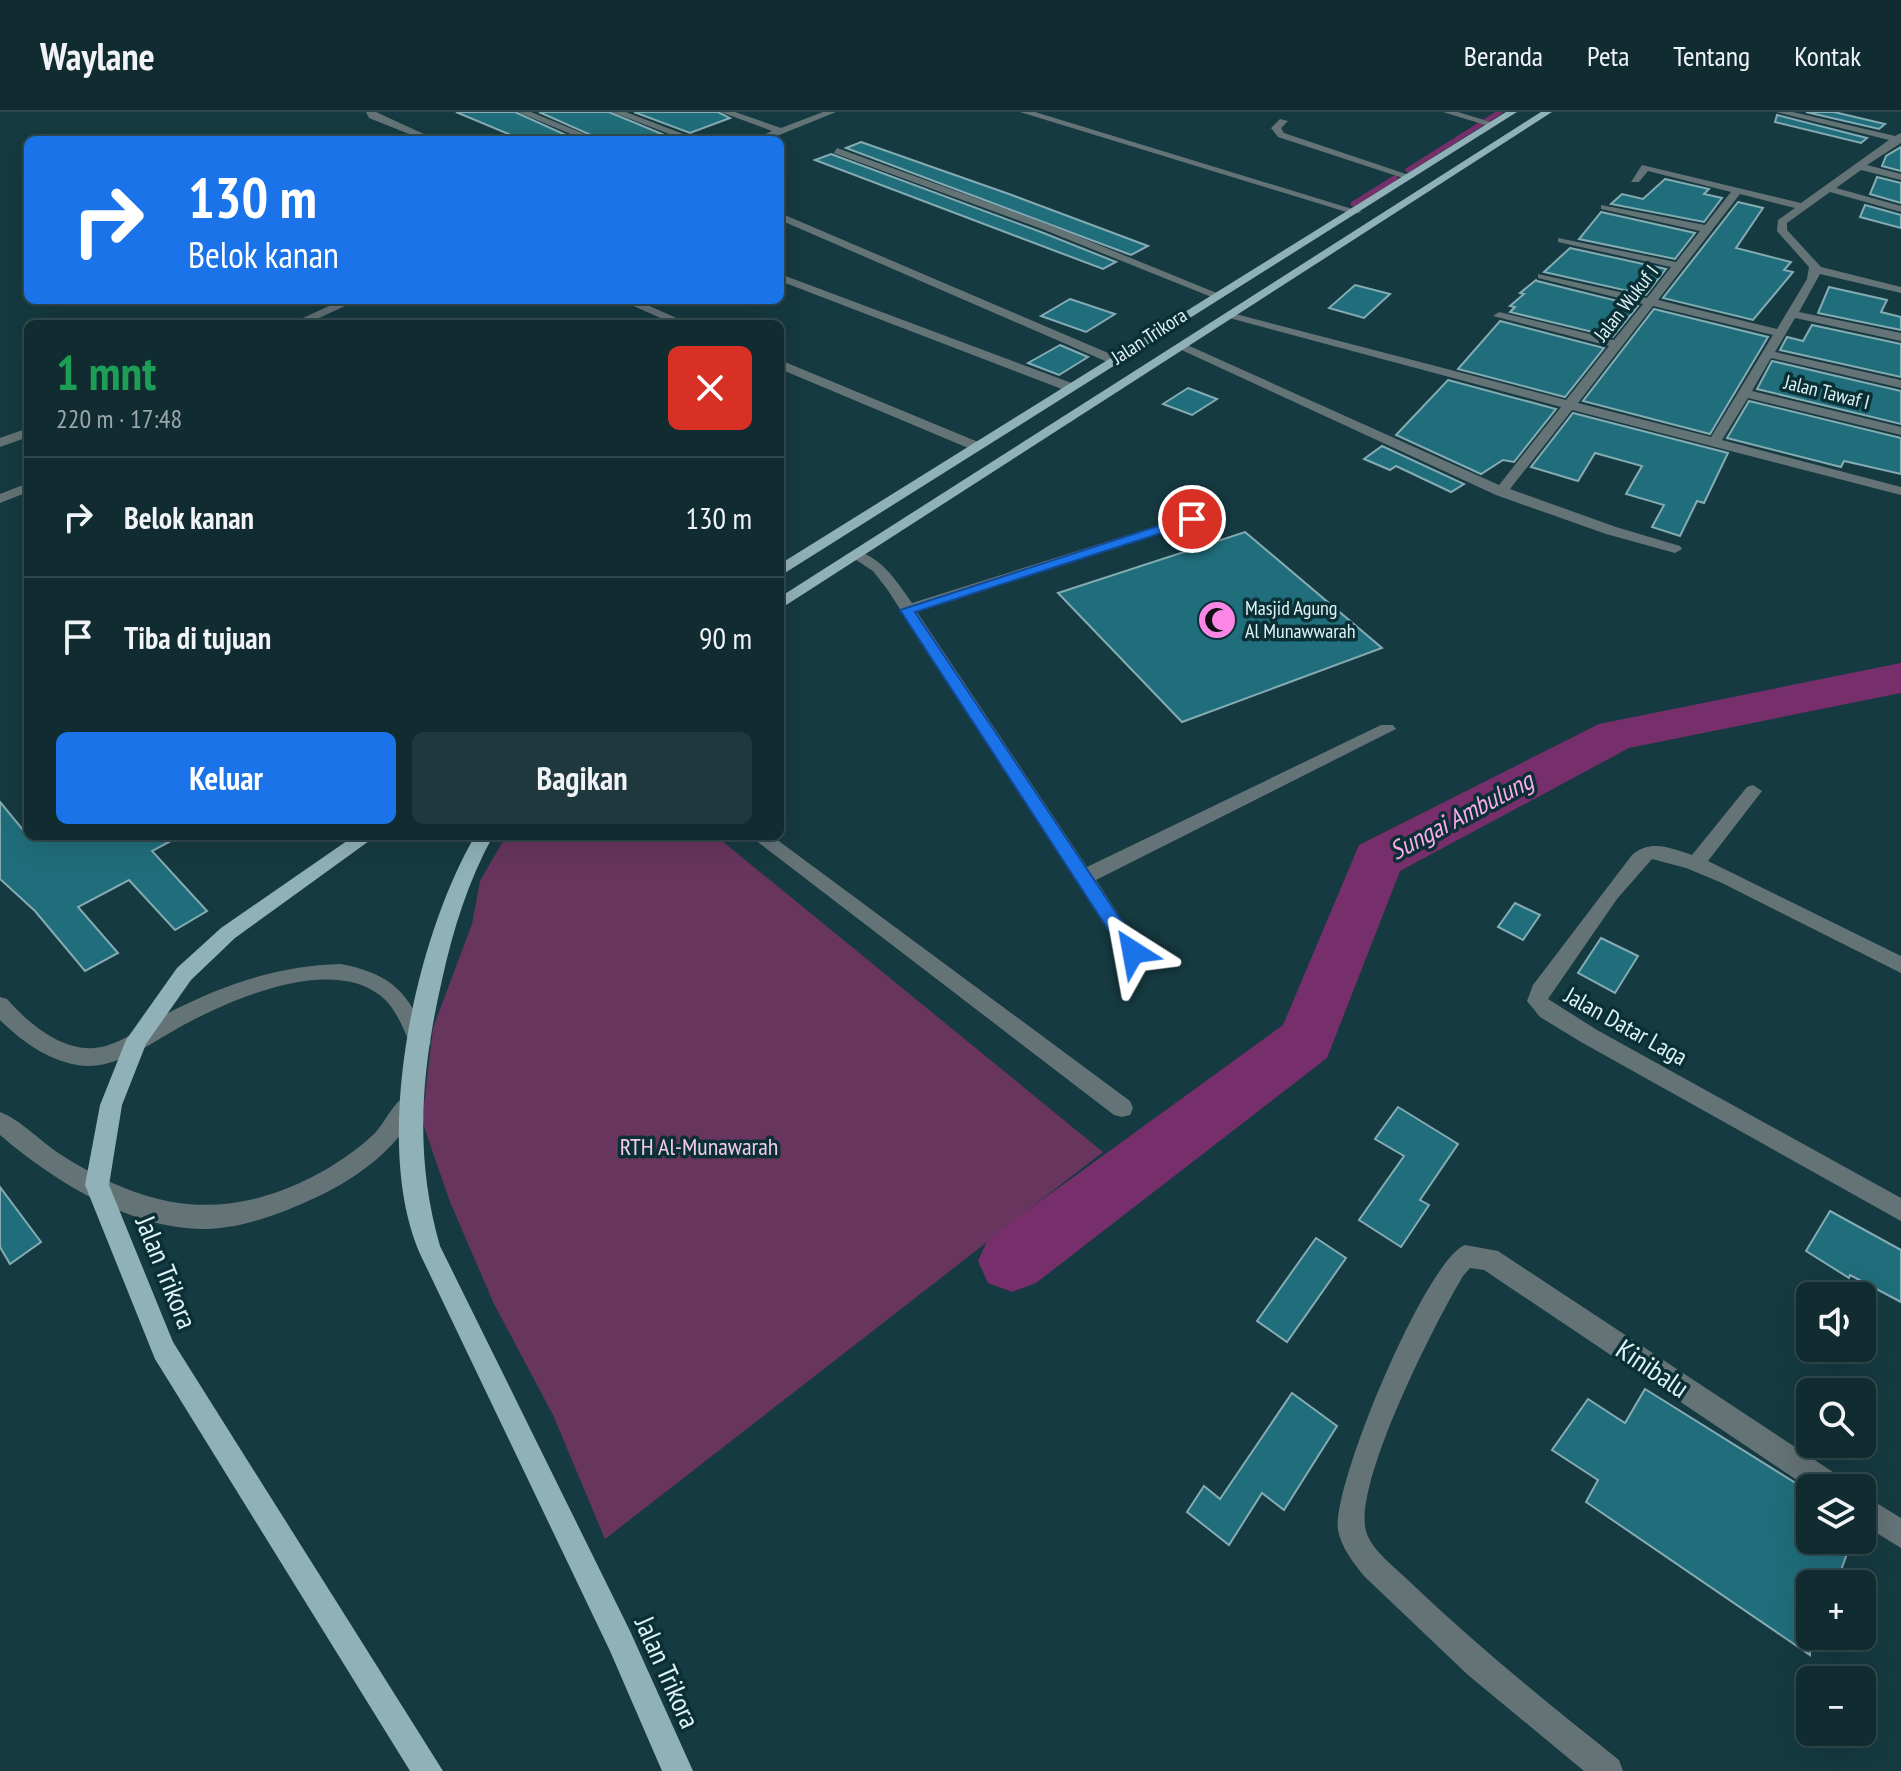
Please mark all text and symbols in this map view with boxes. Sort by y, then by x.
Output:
text: Waylane [40,31,155,80]
text: Beranda [1464,37,1543,74]
text: Peta [1587,37,1629,74]
text: Tentang [1673,37,1750,74]
text: Kontak [1794,37,1861,74]
text: 130 m [188,161,317,233]
icon: right [56,168,160,272]
text: Belok kanan [188,231,339,278]
street label: Jalan Wukuf I [1587,259,1664,347]
street label: Jalan Trikora [1106,302,1192,371]
text: 1 mnt [56,341,156,403]
button: close [668,346,752,430]
street label: Jalan Tawaf I [1781,369,1872,415]
text: 220 m · 17:48 [56,402,182,435]
pin [1158,485,1226,553]
icon: right [56,495,100,539]
icon: arrive [1170,497,1214,541]
text: Belok kanan [124,498,254,537]
text: 130 m [686,498,752,537]
place label: Masjid Agung Al Munawwarah [1245,595,1356,644]
mosque icon: Masjid Agung Al Munawwarah [1196,599,1238,641]
icon: arrive [56,615,100,659]
text: Tiba di tujuan [124,618,271,657]
text: 90 m [699,618,752,657]
button: Keluar [56,732,396,824]
button: Bagikan [412,732,752,824]
water label: Sungai Ambulung [1384,763,1540,867]
position arrow [1091,910,1175,994]
street label: Jalan Datar Laga [1558,979,1693,1072]
park label: RTH Al-Munawarah [620,1131,778,1162]
street label: Jalan Trikora [127,1209,206,1334]
map controls [1796,1282,1876,1746]
button: sound [1796,1282,1876,1362]
street label: Kinibalu [1609,1330,1697,1406]
button: search [1796,1378,1876,1458]
button: layers [1796,1474,1876,1554]
button: + [1796,1570,1876,1650]
street label: Jalan Trikora [627,1609,709,1734]
button: − [1796,1666,1876,1746]

